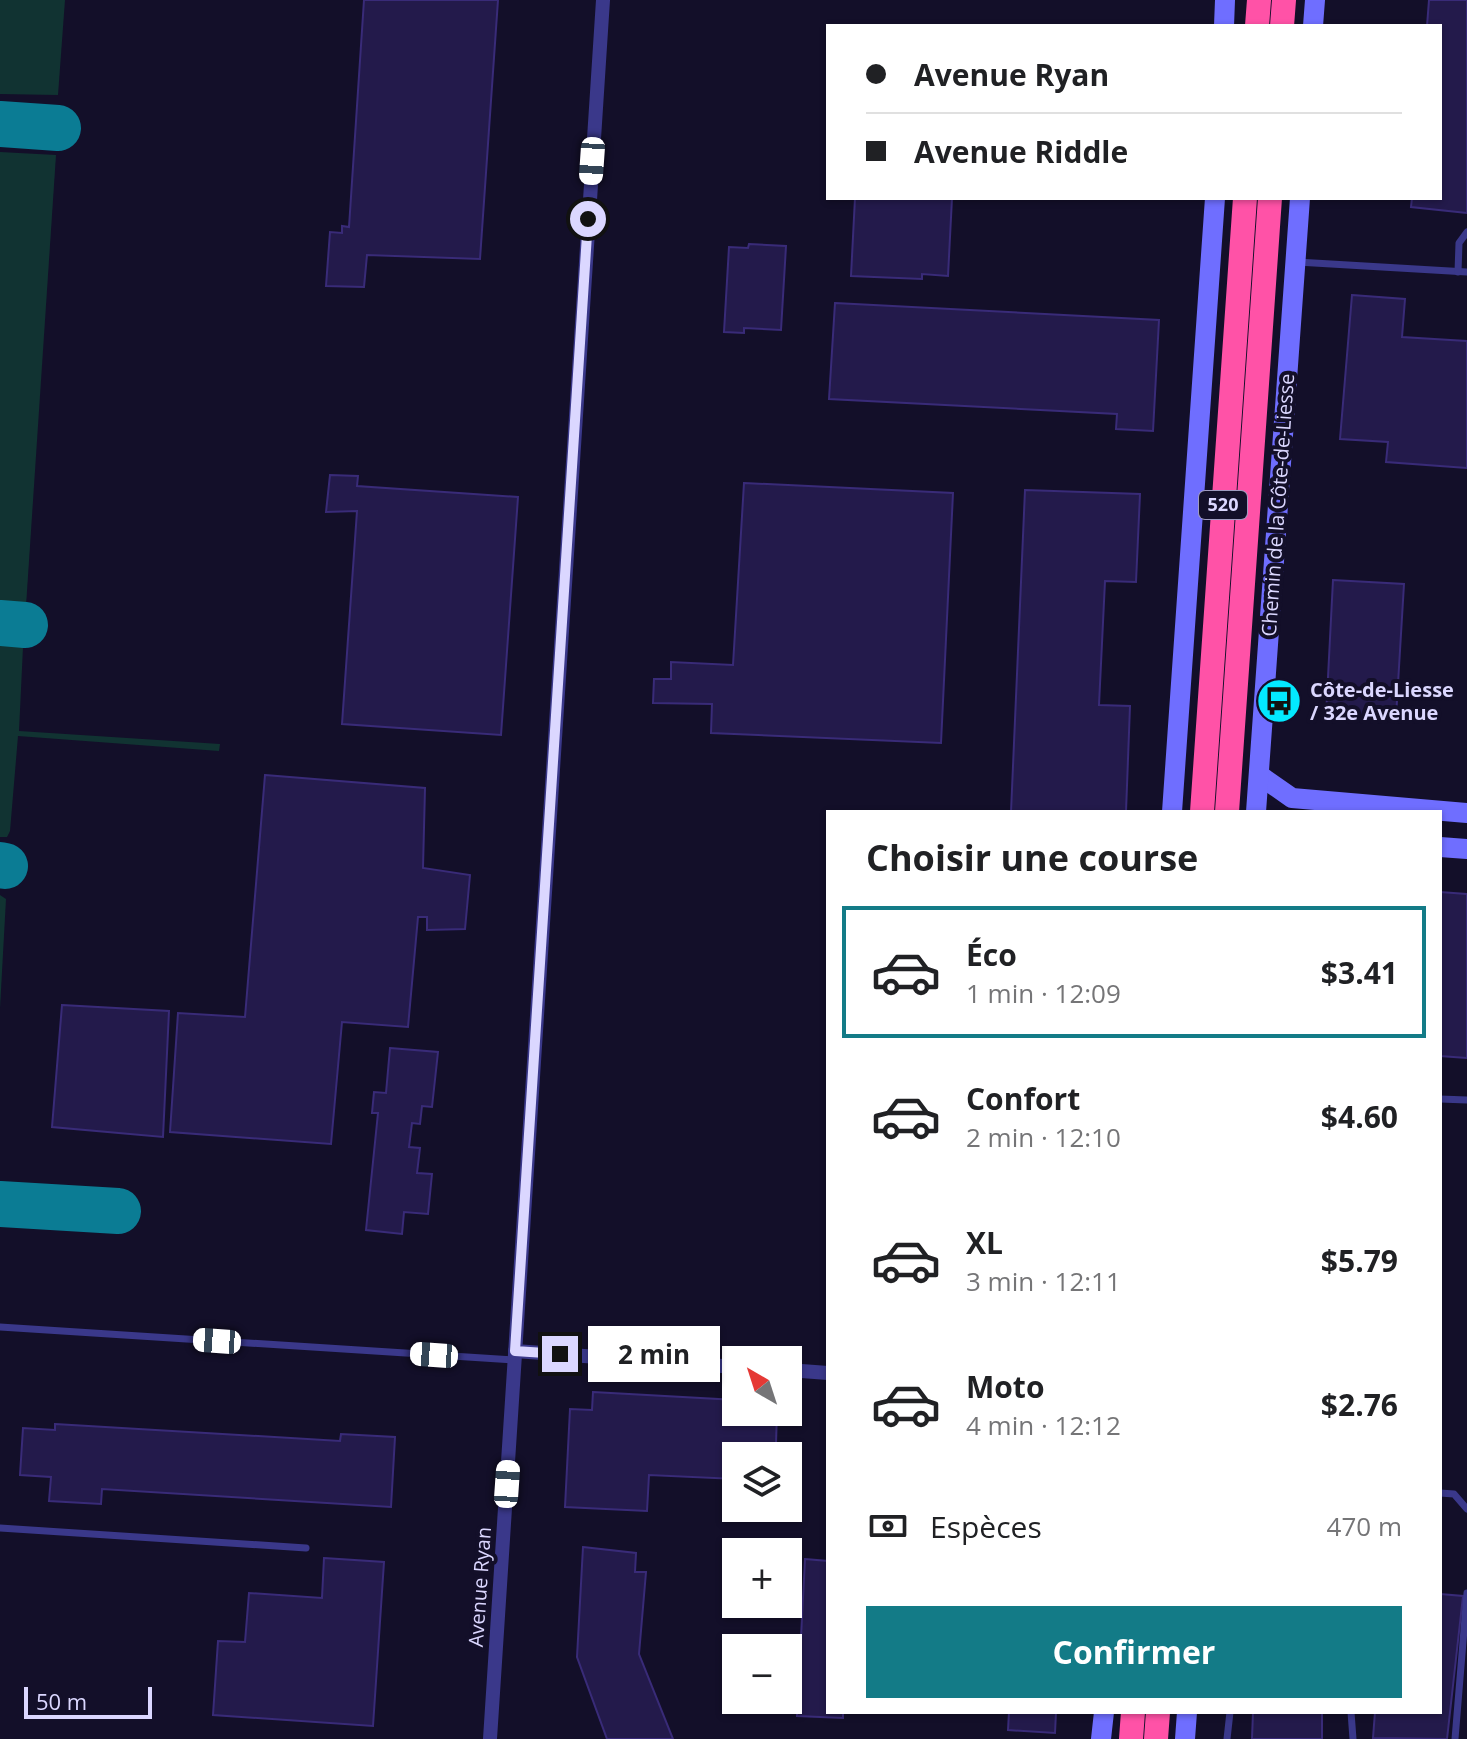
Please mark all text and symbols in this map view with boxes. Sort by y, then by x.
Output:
text: Avenue Ryan [914,54,1109,95]
text: Avenue Riddle [914,131,1128,172]
car [578,136,606,186]
route start [570,201,606,237]
street label: Chemin de la Côte-de-Liesse [1255,373,1300,637]
road number: 520 [1199,491,1247,519]
place label: Côte-de-Liesse / 32e Avenue [1310,676,1454,726]
bus stop icon: Côte-de-Liesse / 32e Avenue [1255,677,1303,725]
text: Choisir une course [866,833,1198,882]
text: Éco [966,934,1017,975]
icon: car [870,936,942,1008]
text: $3.41 [1321,952,1398,993]
text: 1 min · 12:09 [966,975,1121,1011]
text: Confort [966,1078,1080,1119]
icon: car [870,1080,942,1152]
text: $4.60 [1321,1096,1398,1137]
text: 2 min · 12:10 [966,1119,1121,1155]
text: XL [966,1222,1003,1263]
icon: car [870,1224,942,1296]
text: $5.79 [1321,1240,1398,1281]
text: 3 min · 12:11 [966,1263,1121,1299]
callout: 2 min [588,1326,720,1382]
car [192,1327,242,1355]
route end [542,1336,578,1372]
text: 2 min [618,1336,690,1372]
car [409,1341,459,1369]
north arrow [722,1346,802,1426]
map controls [722,1346,802,1714]
text: Moto [966,1366,1044,1407]
icon: car [870,1368,942,1440]
text: $2.76 [1321,1384,1398,1425]
text: 4 min · 12:12 [966,1407,1121,1443]
button: layers [722,1442,802,1522]
car [493,1459,521,1509]
icon: cash [866,1504,910,1548]
text: Espèces [930,1506,1042,1547]
text: 470 m [1327,1508,1402,1544]
street label: Avenue Ryan [462,1526,497,1648]
button: + [722,1538,802,1618]
button: Confirmer [866,1606,1402,1698]
button: − [722,1634,802,1714]
scale bar [24,1683,152,1719]
text: 50 m [36,1686,87,1716]

